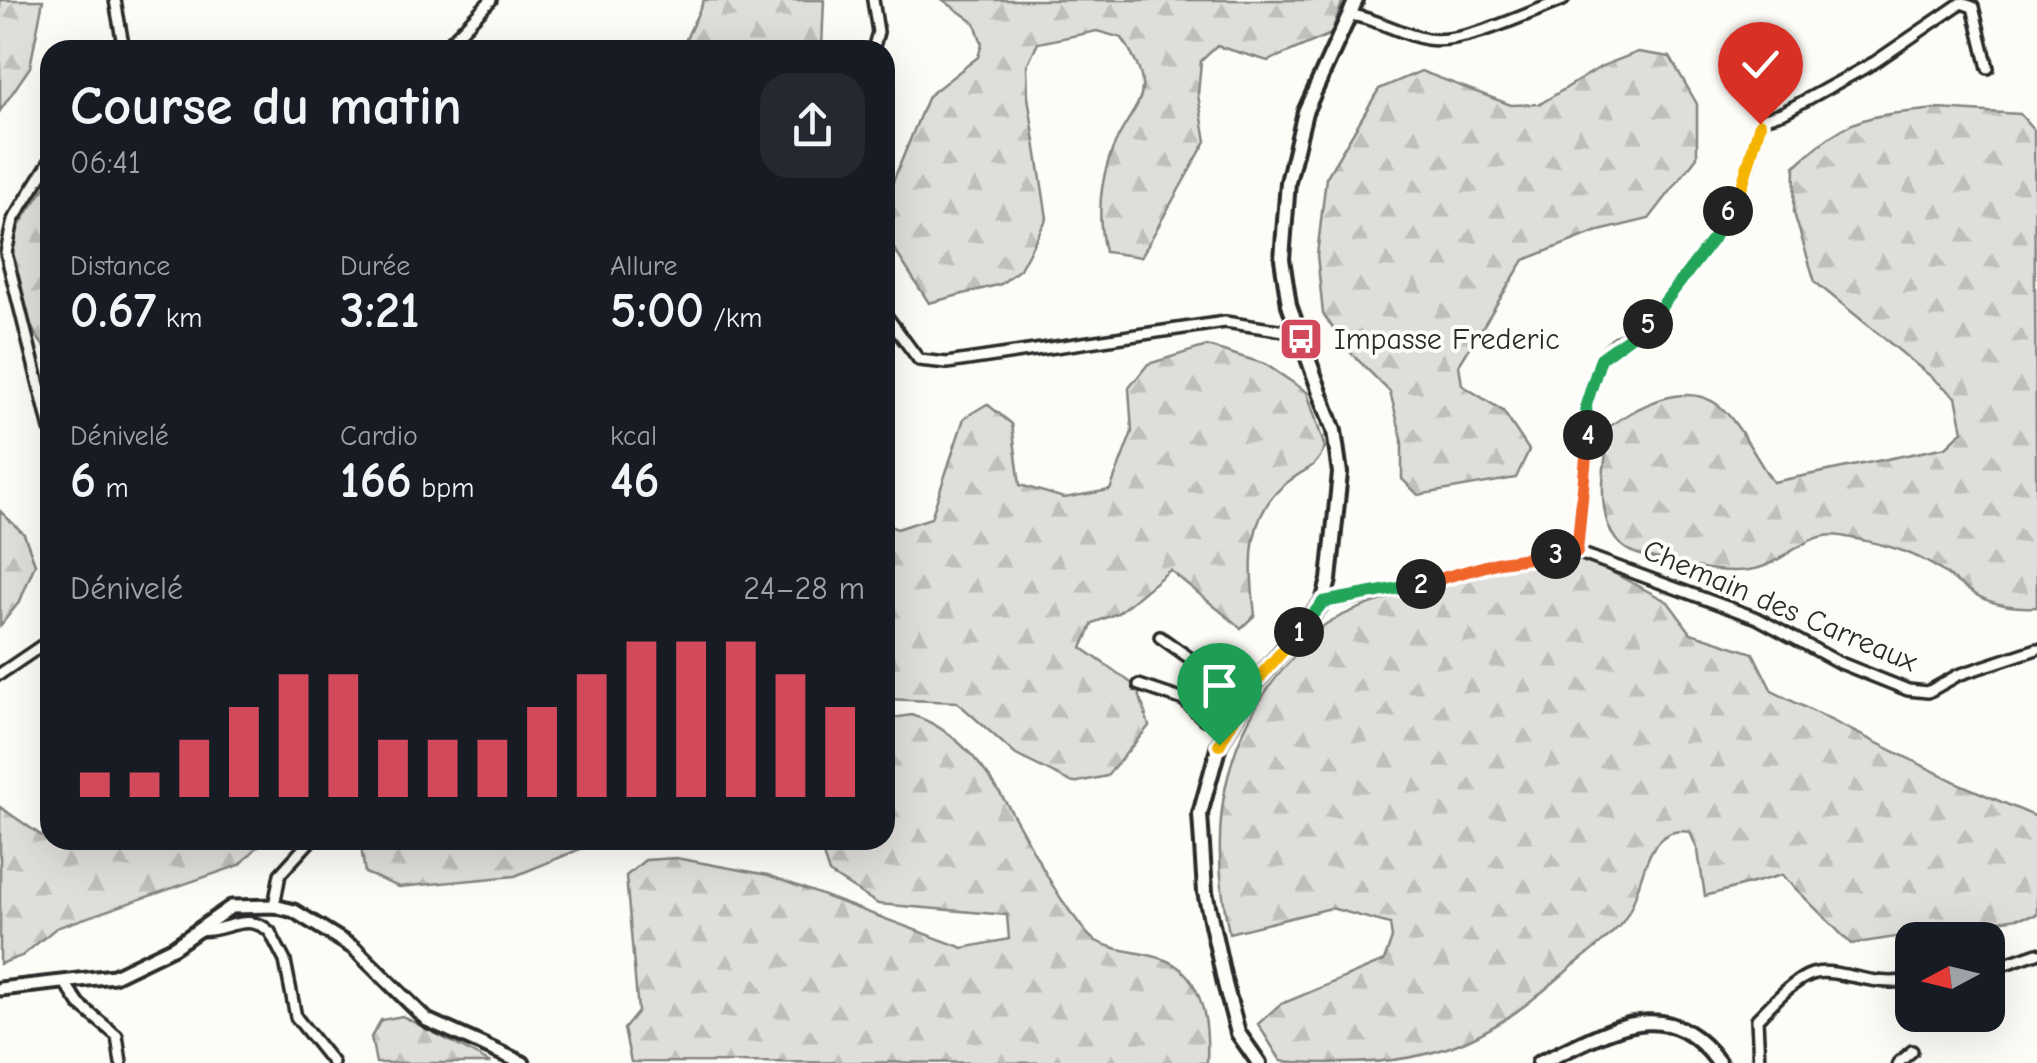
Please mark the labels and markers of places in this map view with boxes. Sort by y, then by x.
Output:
pin [1718,22,1803,125]
pin: 6 [1703,186,1753,236]
pin: 5 [1623,299,1673,349]
bus stop icon: Impasse Frederic [1278,316,1324,362]
place label: Impasse Frederic [1334,322,1560,357]
pin: 4 [1563,410,1613,460]
pin: 3 [1531,529,1581,579]
pin: 2 [1396,559,1446,609]
pin: 1 [1274,607,1324,657]
pin [1177,643,1262,746]

